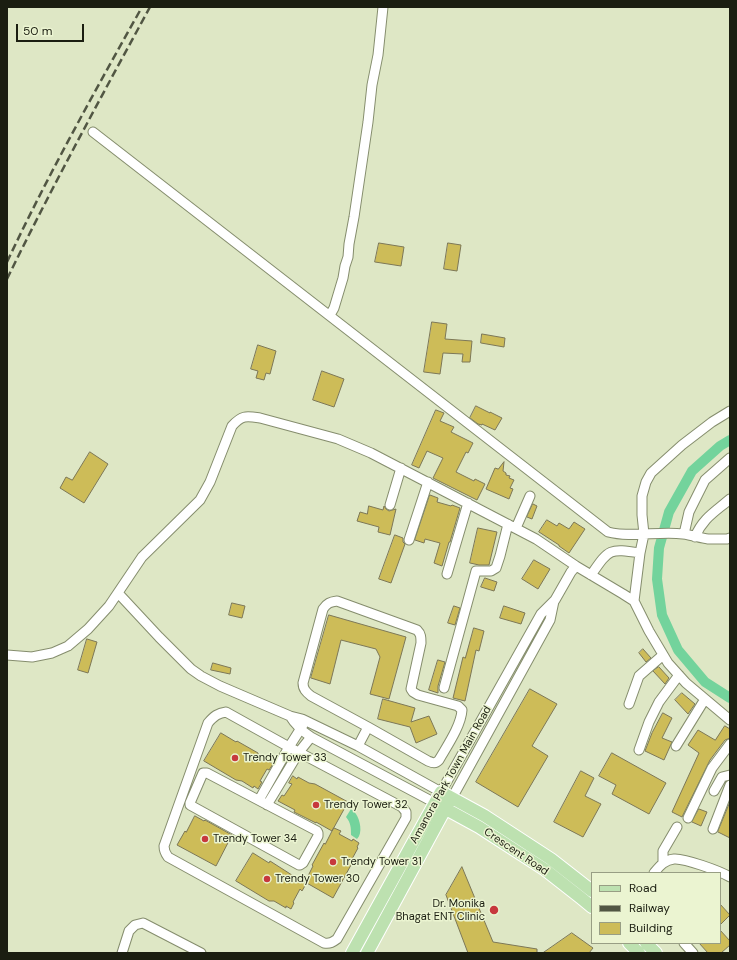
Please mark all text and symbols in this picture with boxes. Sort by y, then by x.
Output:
scale bar [18,16,86,42]
text: 50 m [23,23,52,39]
street label: Amanora Park Town Main Road [408,704,494,846]
place label: Trendy Tower 33 [243,751,327,765]
marker: Trendy Tower 33 [230,753,240,763]
place label: Trendy Tower 32 [324,798,408,812]
marker: Trendy Tower 32 [311,800,321,810]
street label: Crescent Road [481,825,551,879]
place label: Trendy Tower 34 [213,832,297,846]
marker: Trendy Tower 34 [200,834,210,844]
place label: Trendy Tower 31 [341,855,422,869]
marker: Trendy Tower 31 [328,857,338,867]
place label: Trendy Tower 30 [275,872,360,886]
legend [591,872,721,944]
marker: Trendy Tower 30 [262,874,272,884]
text: Road [629,880,657,896]
place label: Dr. Monika Bhagat ENT Clinic [396,897,485,923]
text: Railway [629,900,670,916]
marker: Dr. Monika Bhagat ENT Clinic [488,904,500,916]
text: Building [629,920,673,936]

